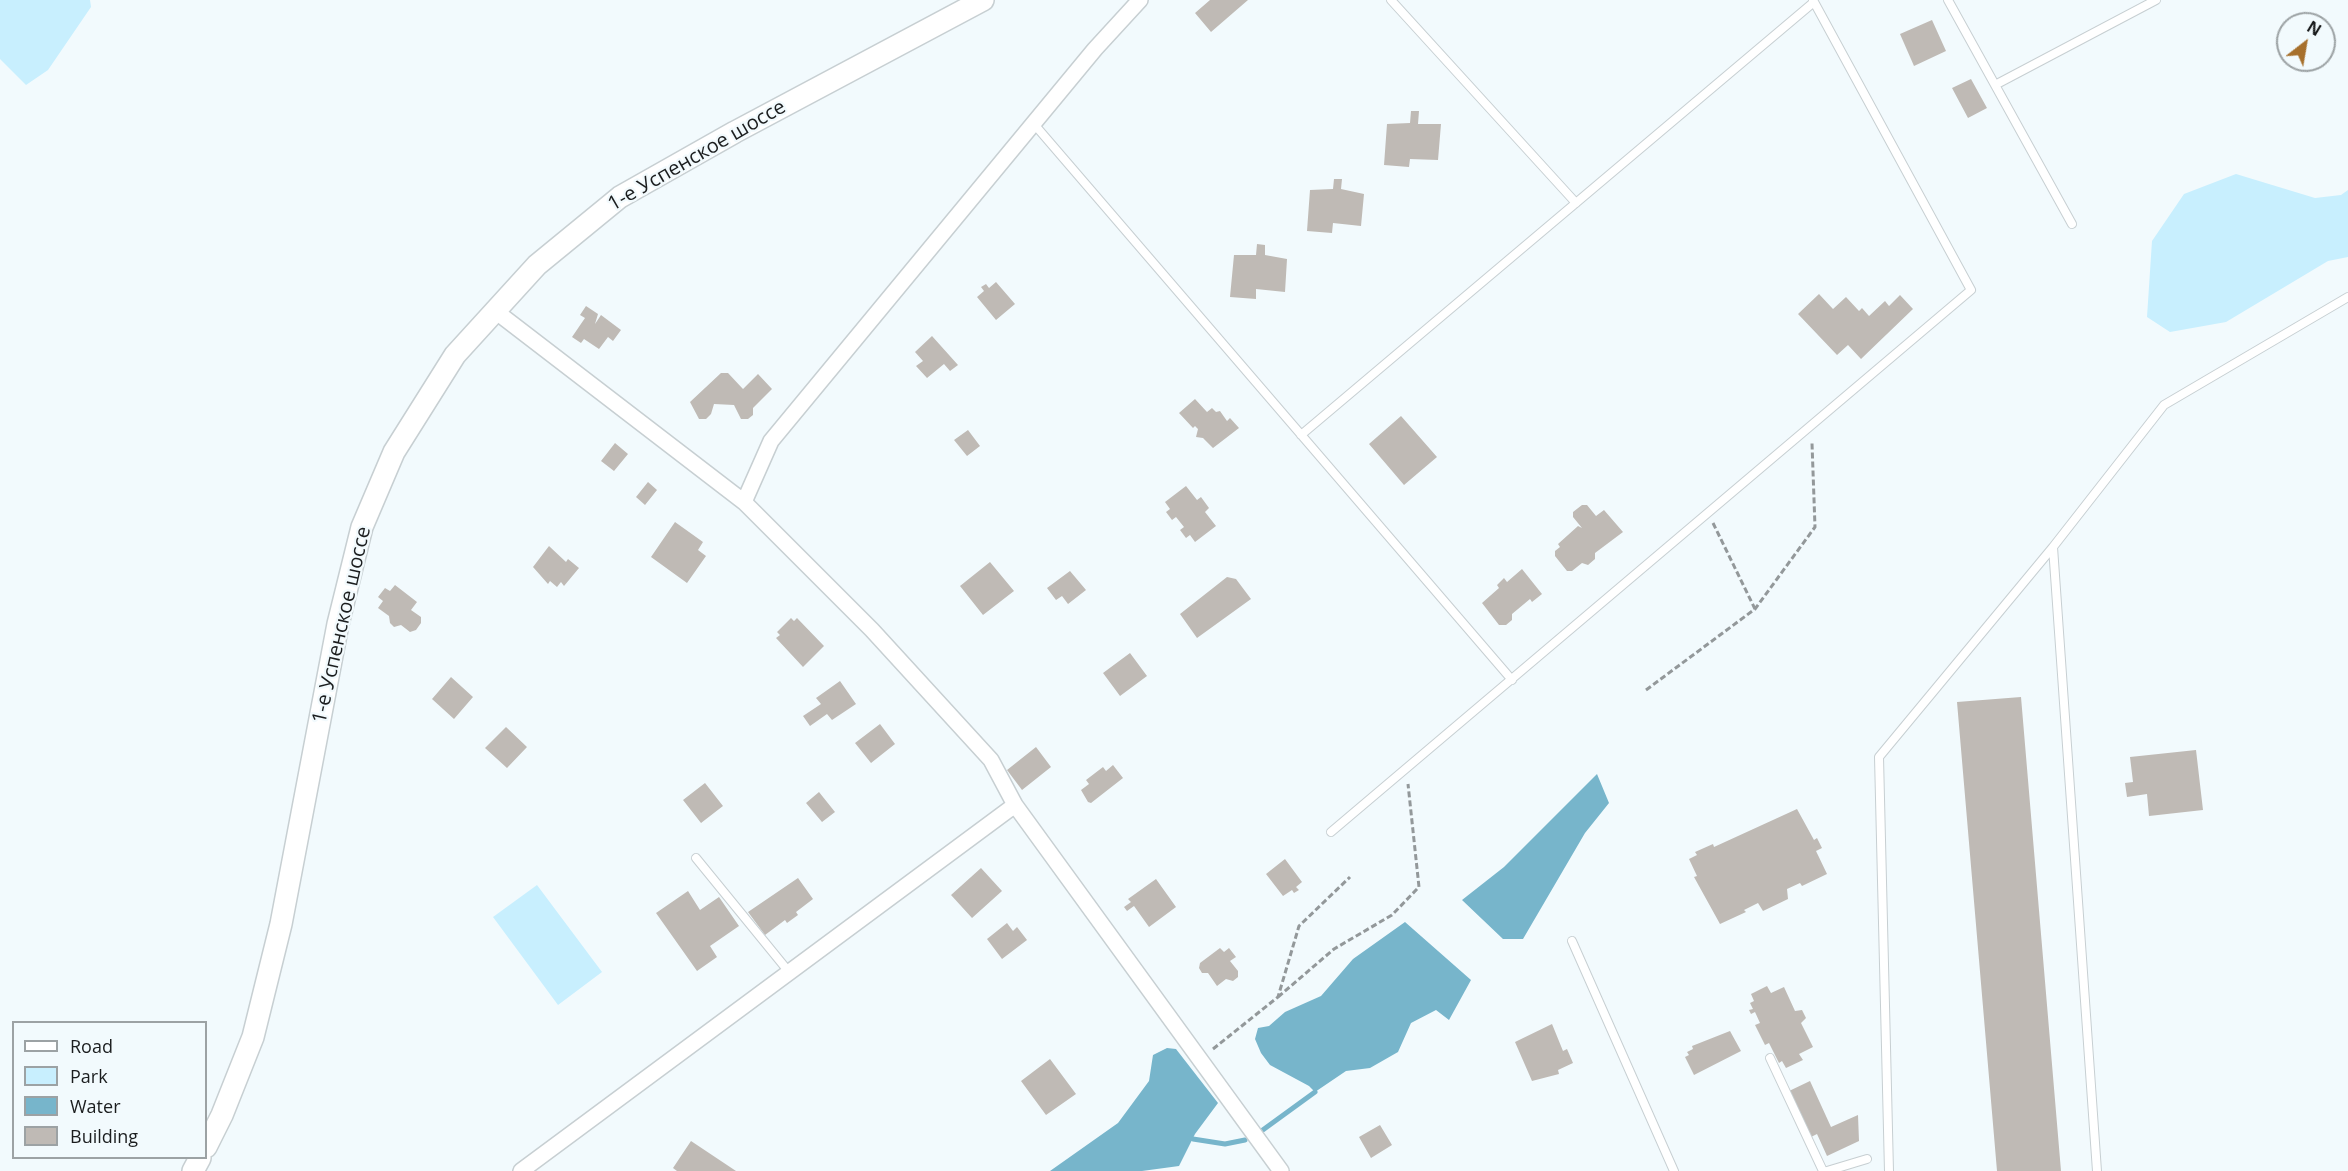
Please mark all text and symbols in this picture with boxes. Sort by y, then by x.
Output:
north arrow [2276,12,2336,72]
text: N [2303,16,2325,41]
street label: 1-е Успенское шоссе [604,95,790,217]
street label: 1-е Успенское шоссе [308,524,376,726]
legend [12,1021,207,1159]
text: Road [70,1034,113,1058]
text: Park [70,1064,108,1088]
text: Water [70,1094,121,1118]
text: Building [70,1124,138,1148]

